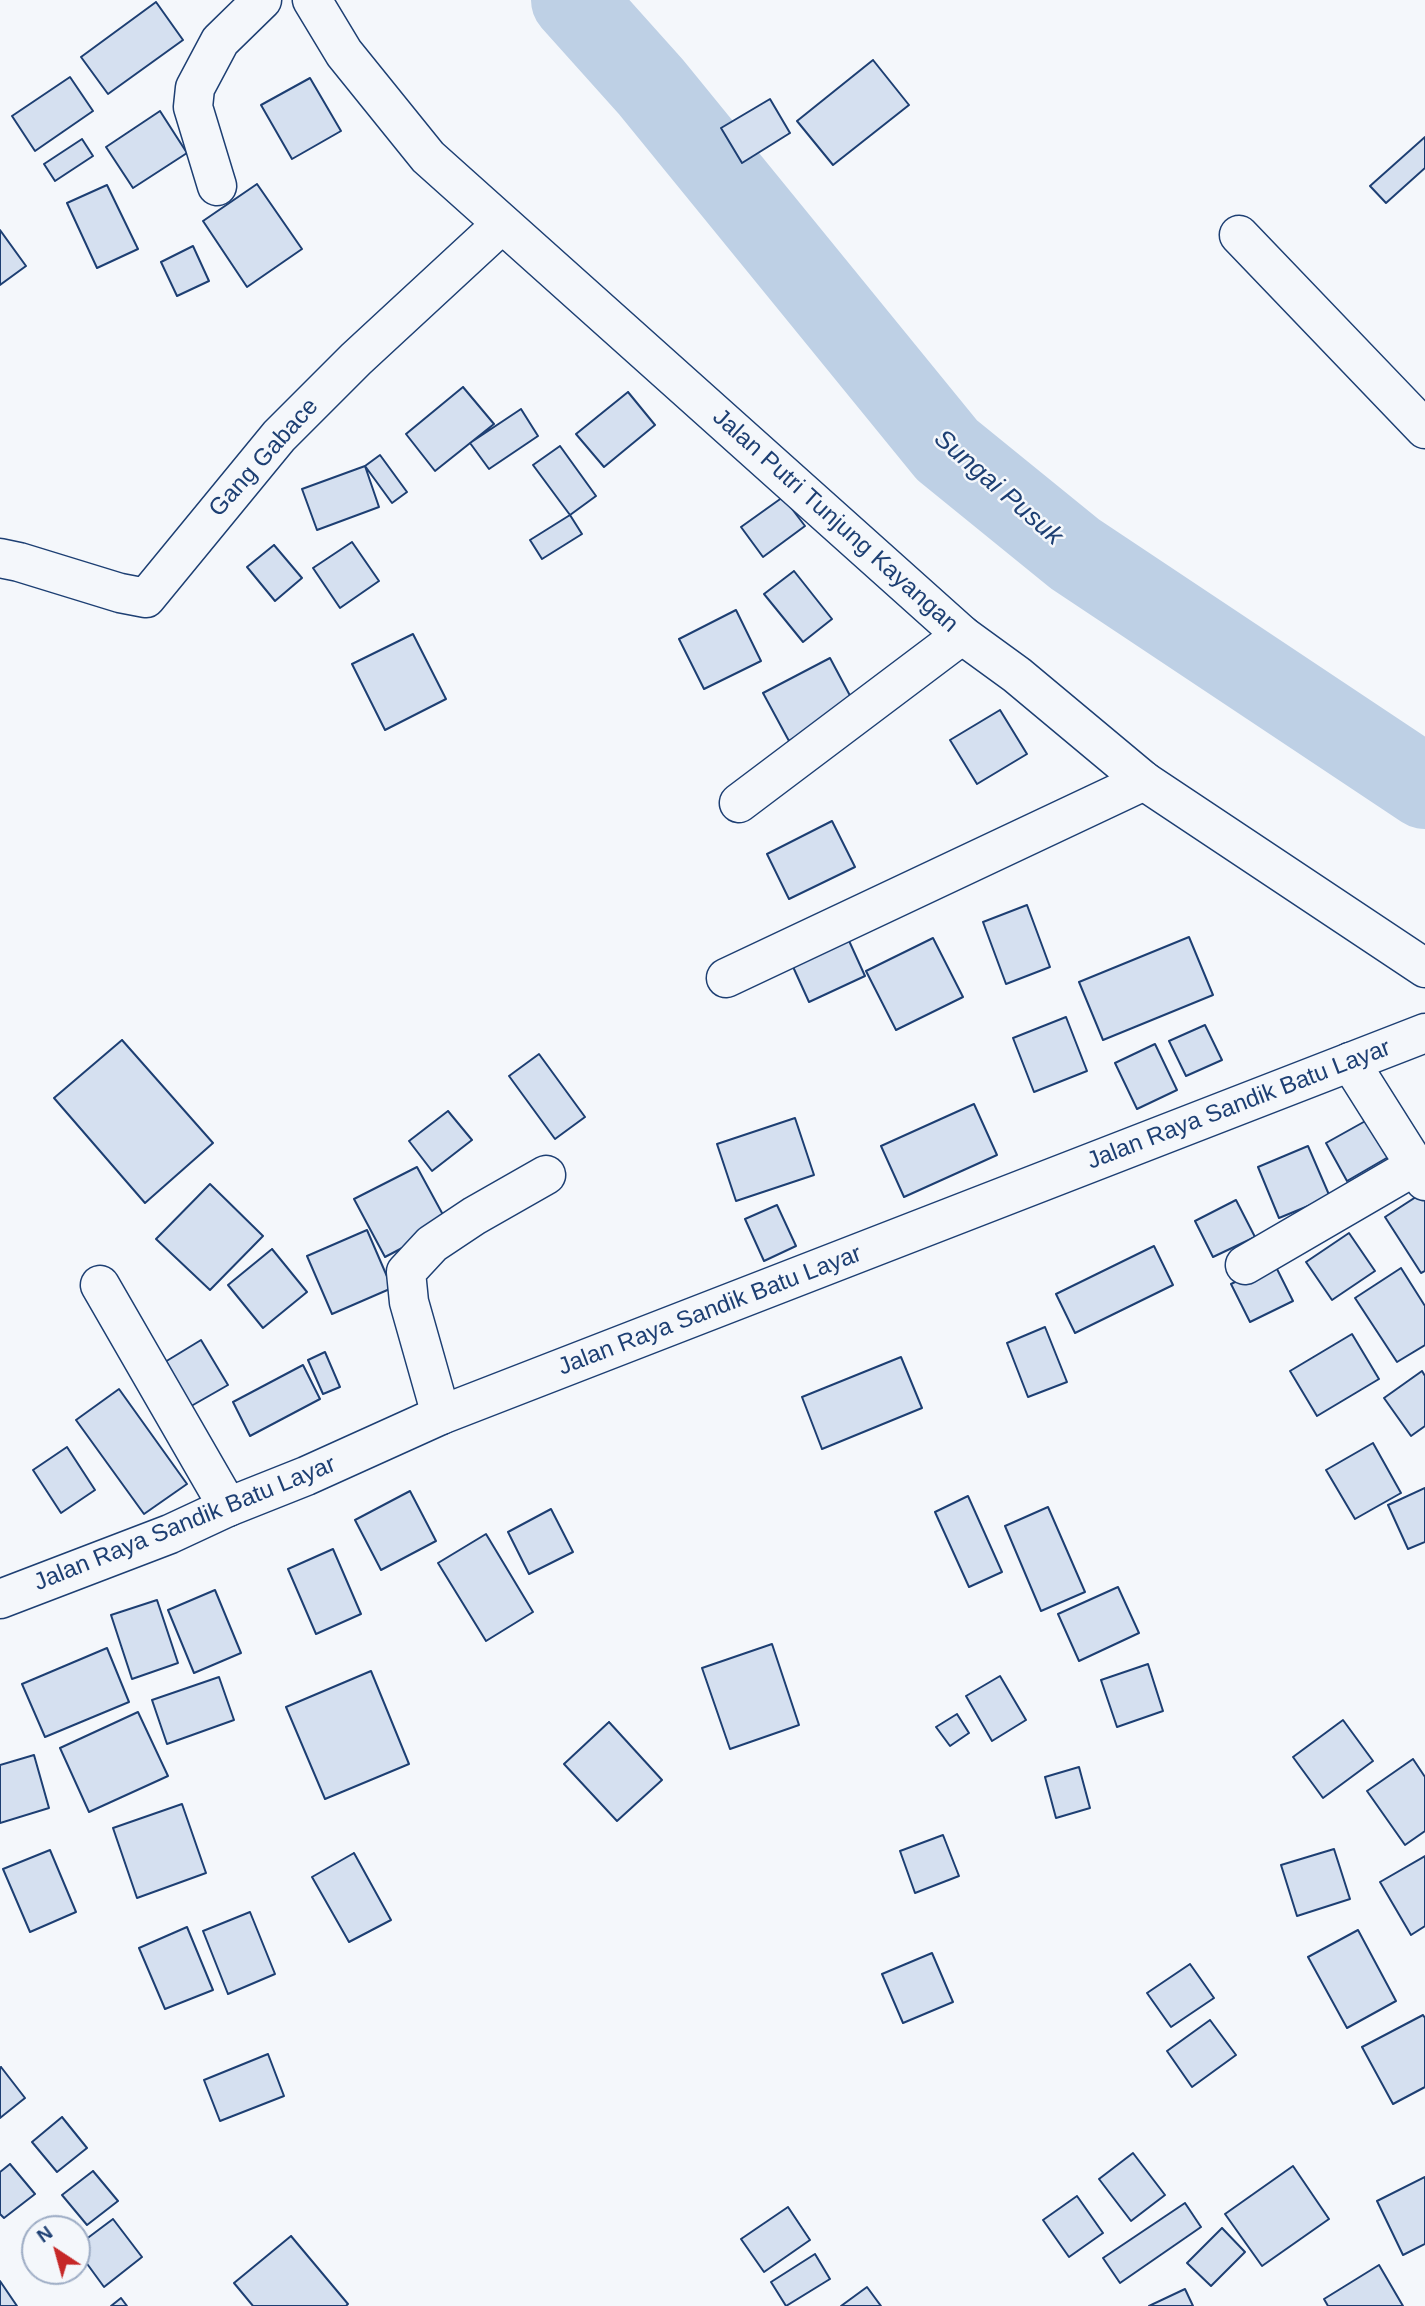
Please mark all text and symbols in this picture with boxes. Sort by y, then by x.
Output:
street label: Gang Gabace [203,393,325,523]
street label: Jalan Putri Tunjung Kayangan [706,403,964,639]
water label: Sungai Pusuk [927,424,1069,552]
street label: Jalan Raya Sandik Batu Layar [1083,1034,1395,1176]
street label: Jalan Raya Sandik Batu Layar [554,1240,866,1382]
street label: Jalan Raya Sandik Batu Layar [30,1450,340,1598]
north arrow [21,2215,91,2285]
text: N [33,2222,56,2247]

